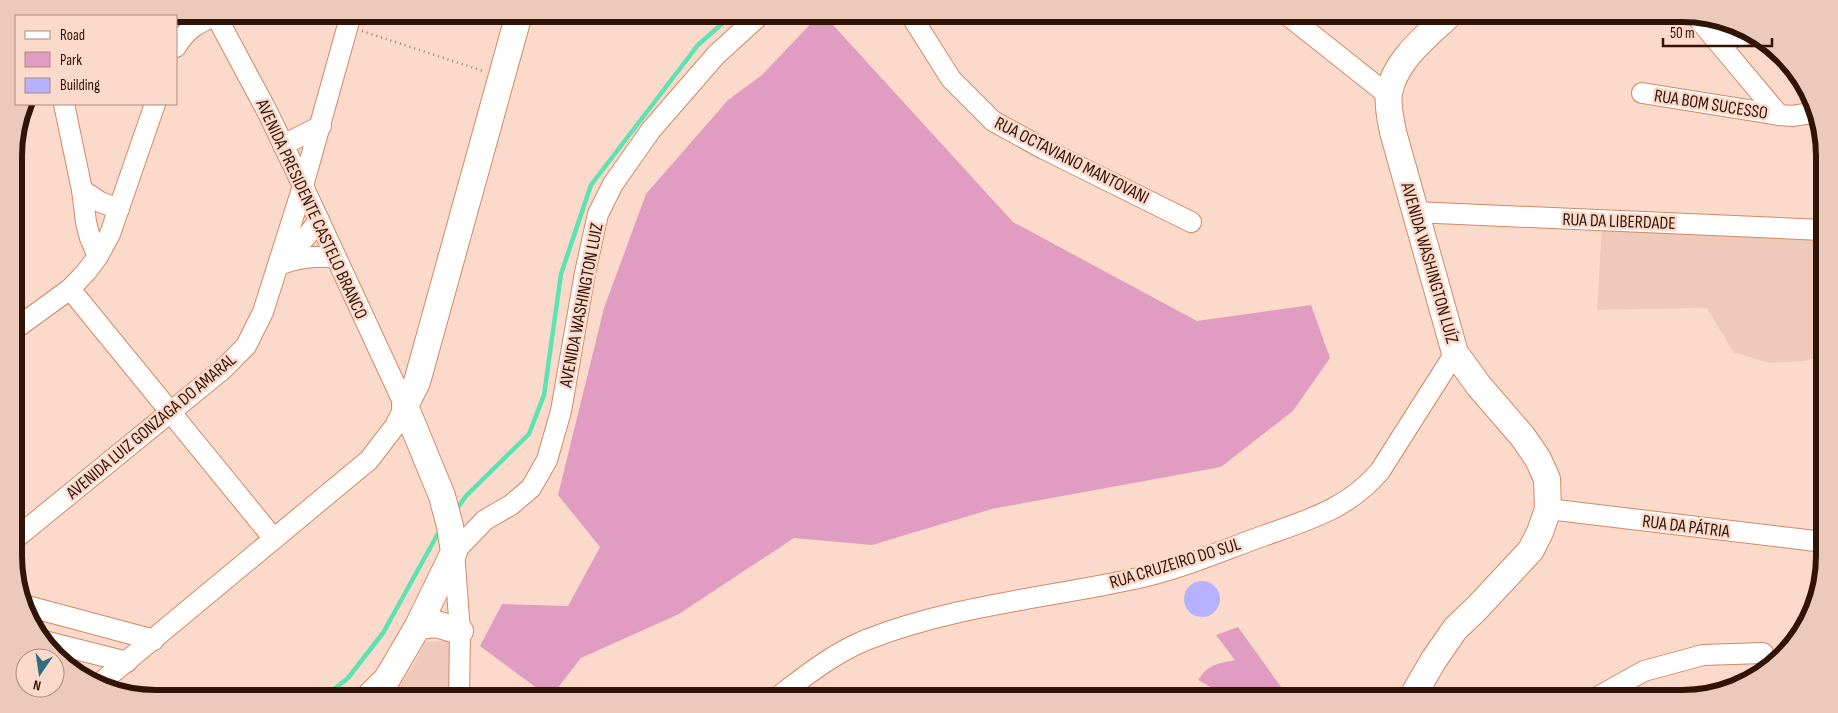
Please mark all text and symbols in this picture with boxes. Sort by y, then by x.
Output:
legend [15,15,178,105]
scale bar [1663,15,1772,47]
text: 50 m [1670,24,1695,43]
text: Road [60,26,85,45]
text: Park [60,51,82,70]
text: Building [60,76,100,95]
street label: RUA BOM SUCESSO [1653,85,1769,124]
street label: AVENIDA PRESIDENTE CASTELO BRANCO [251,95,372,322]
street label: RUA OCTAVIANO MANTOVANI [991,112,1153,209]
street label: AVENIDA WASHINGTON LUÍZ [1396,179,1463,347]
street label: RUA DA LIBERDADE [1562,209,1676,234]
street label: AVENIDA WASHINGTON LUIZ [555,221,608,390]
street label: AVENIDA LUIZ GONZAGA DO AMARAL [61,349,241,504]
street label: RUA DA PÁTRIA [1641,511,1731,542]
street label: RUA CRUZEIRO DO SUL [1107,533,1243,593]
north arrow [15,648,65,698]
text: N [32,676,43,694]

